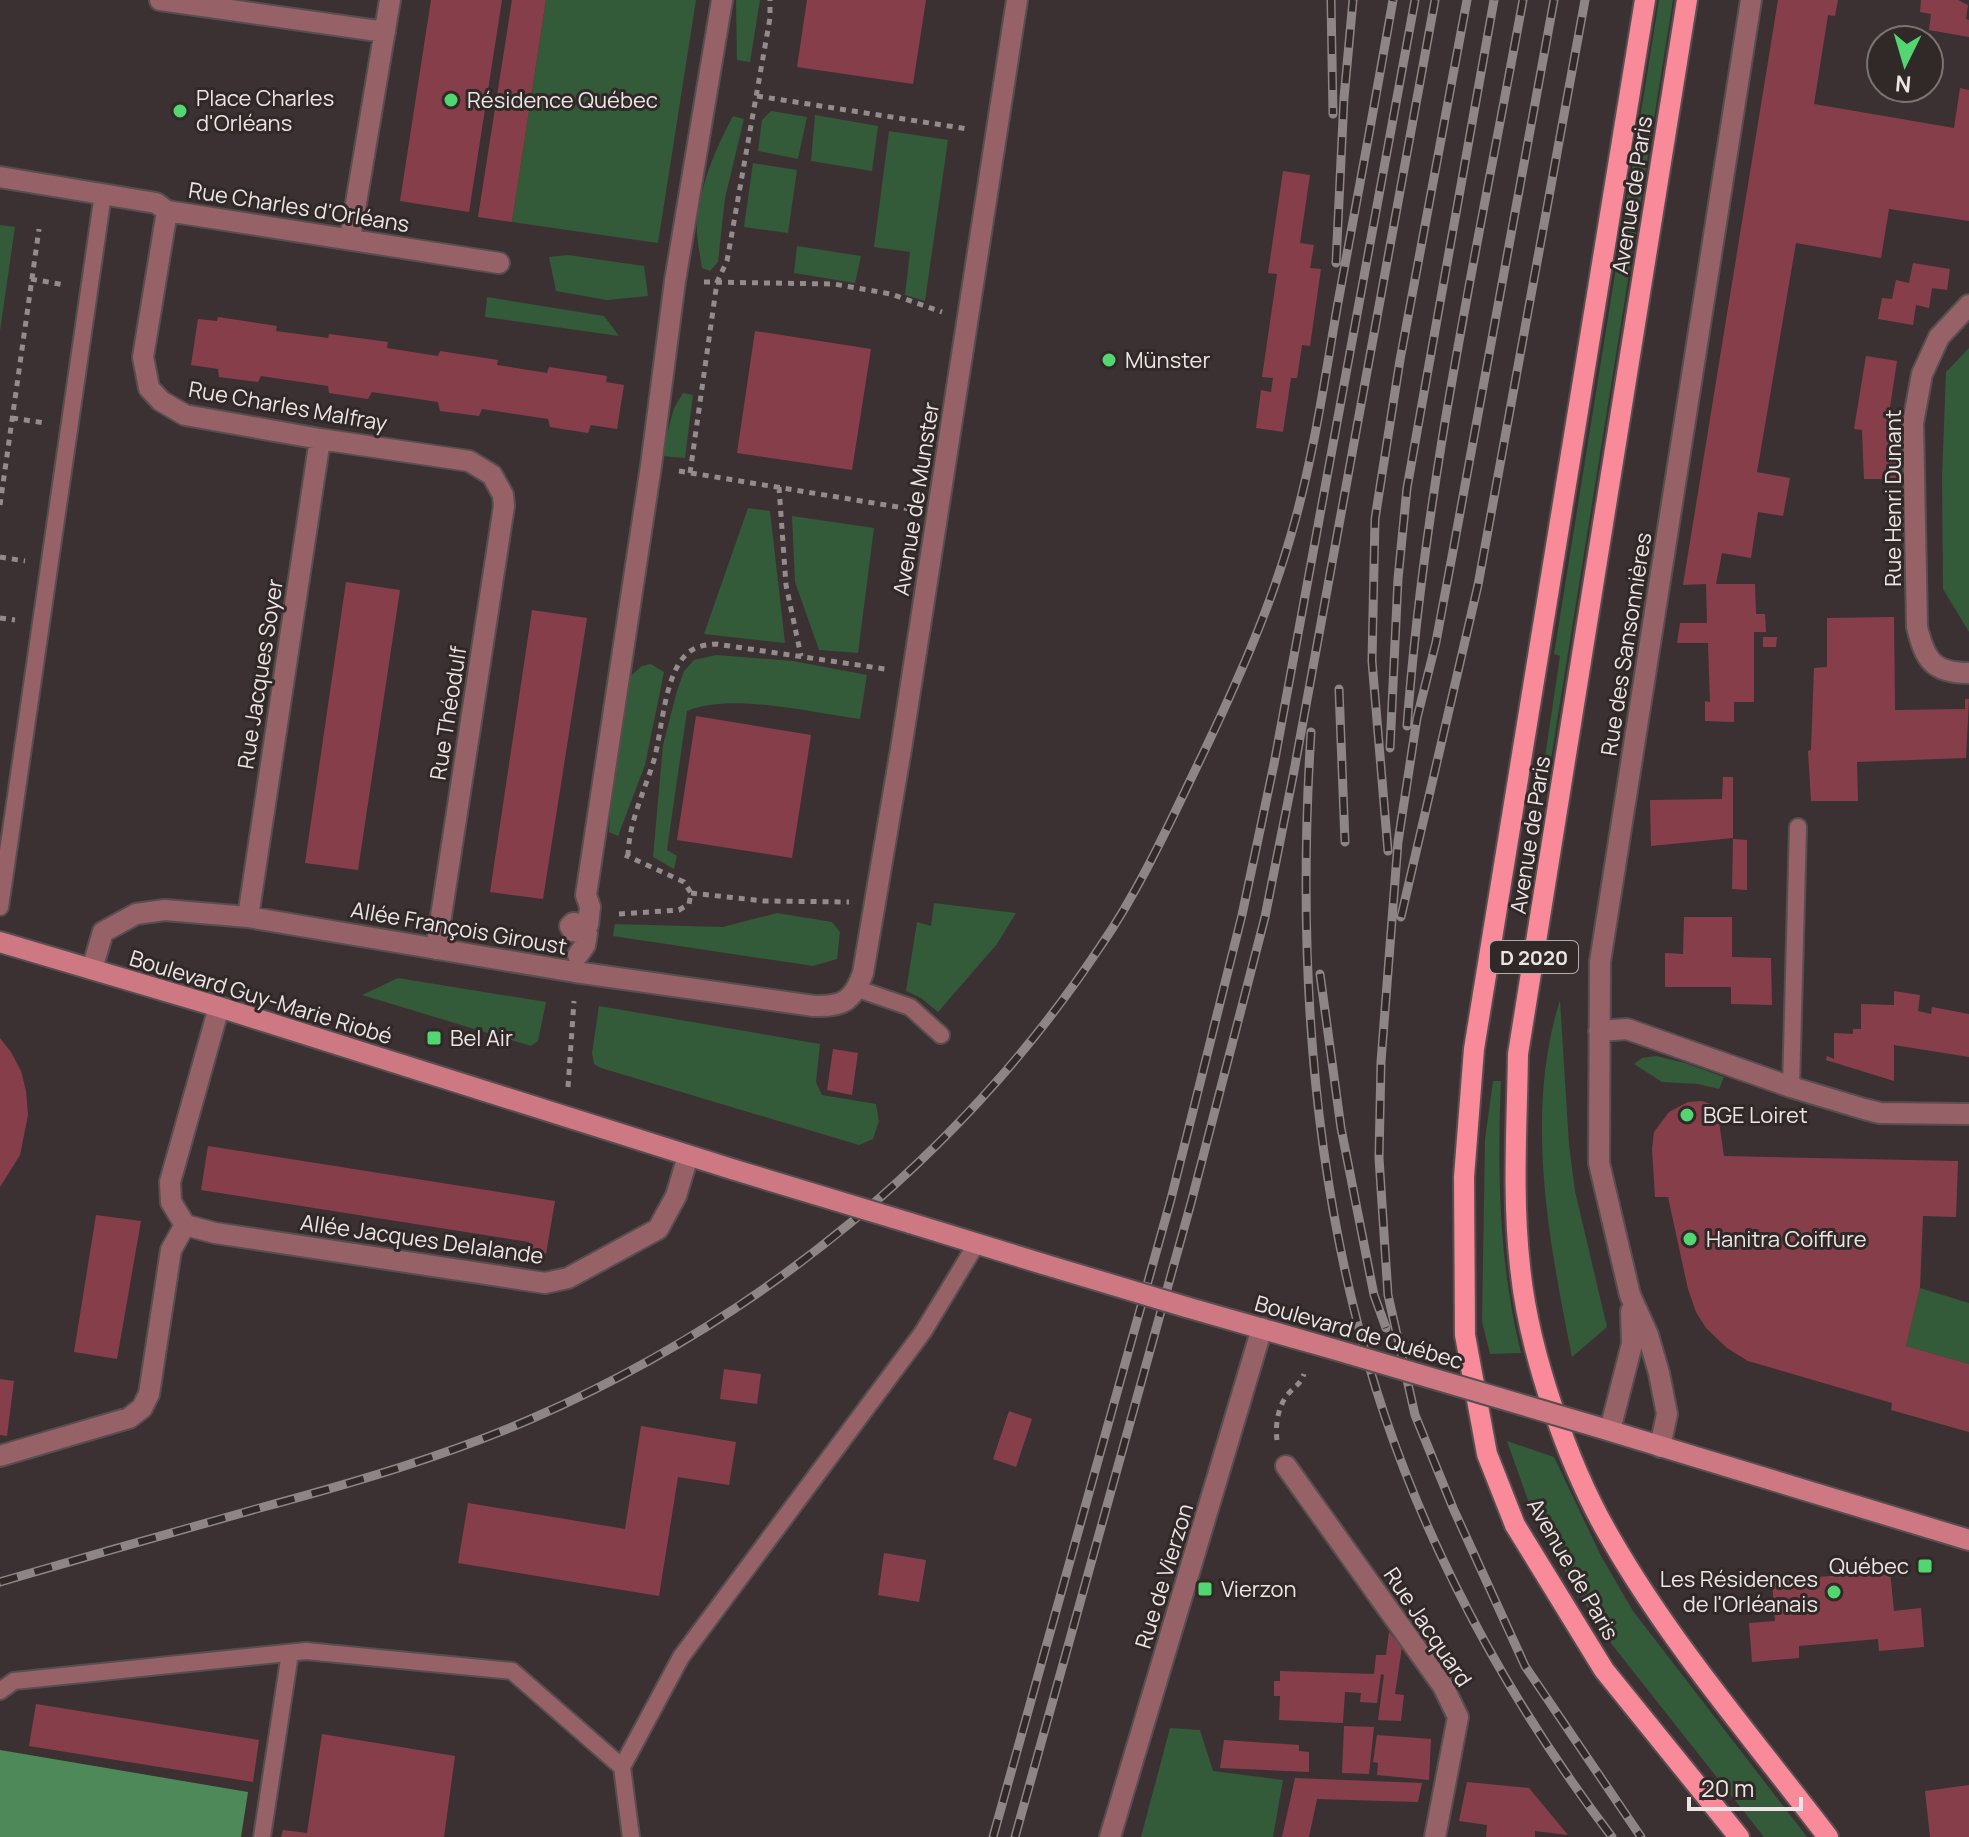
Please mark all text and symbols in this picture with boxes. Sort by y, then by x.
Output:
north arrow [1865,24,1945,104]
text: N [1894,68,1912,100]
place label: Place Charles d'Orléans [196,83,334,138]
place label: Résidence Québec [467,85,658,115]
marker: Résidence Québec [442,91,460,109]
marker: Place Charles d'Orléans [171,102,189,120]
street label: Avenue de Paris [1605,114,1659,276]
street label: Rue Charles d'Orléans [186,175,412,239]
place label: Münster [1125,345,1210,375]
marker: Münster [1100,351,1118,369]
street label: Rue Charles Malfray [186,374,390,438]
street label: Avenue de Munster [886,400,946,598]
street label: Rue Henri Dunant [1878,409,1908,587]
street label: Rue des Sansonnières [1594,530,1658,758]
street label: Rue Jacques Soyer [230,577,290,771]
street label: Rue Théodulf [423,644,473,782]
street label: Avenue de Paris [1503,754,1557,916]
street label: Allée François Giroust [349,894,570,962]
road number: D 2020 [1490,941,1578,973]
street label: Boulevard Guy-Marie Riobé [126,943,396,1051]
place label: Bel Air [450,1023,513,1053]
marker: Bel Air [425,1029,443,1047]
place label: BGE Loiret [1703,1100,1808,1130]
marker: BGE Loiret [1678,1106,1696,1124]
street label: Allée Jacques Delalande [299,1207,546,1271]
place label: Hanitra Coiffure [1706,1224,1867,1254]
marker: Hanitra Coiffure [1681,1230,1699,1248]
street label: Boulevard de Québec [1251,1288,1467,1376]
street label: Avenue de Paris [1520,1492,1626,1646]
street label: Rue de Vierzon [1128,1500,1200,1652]
place label: Québec [1829,1551,1909,1581]
marker: Québec [1916,1557,1934,1575]
street label: Rue Jacquard [1377,1561,1479,1693]
place label: Les Résidences de l'Orléanais [1660,1564,1818,1619]
place label: Vierzon [1221,1574,1297,1604]
marker: Vierzon [1196,1580,1214,1598]
marker: Les Résidences de l'Orléanais [1825,1583,1843,1601]
scale bar [1689,1761,1801,1811]
text: 20 m [1701,1771,1754,1804]

